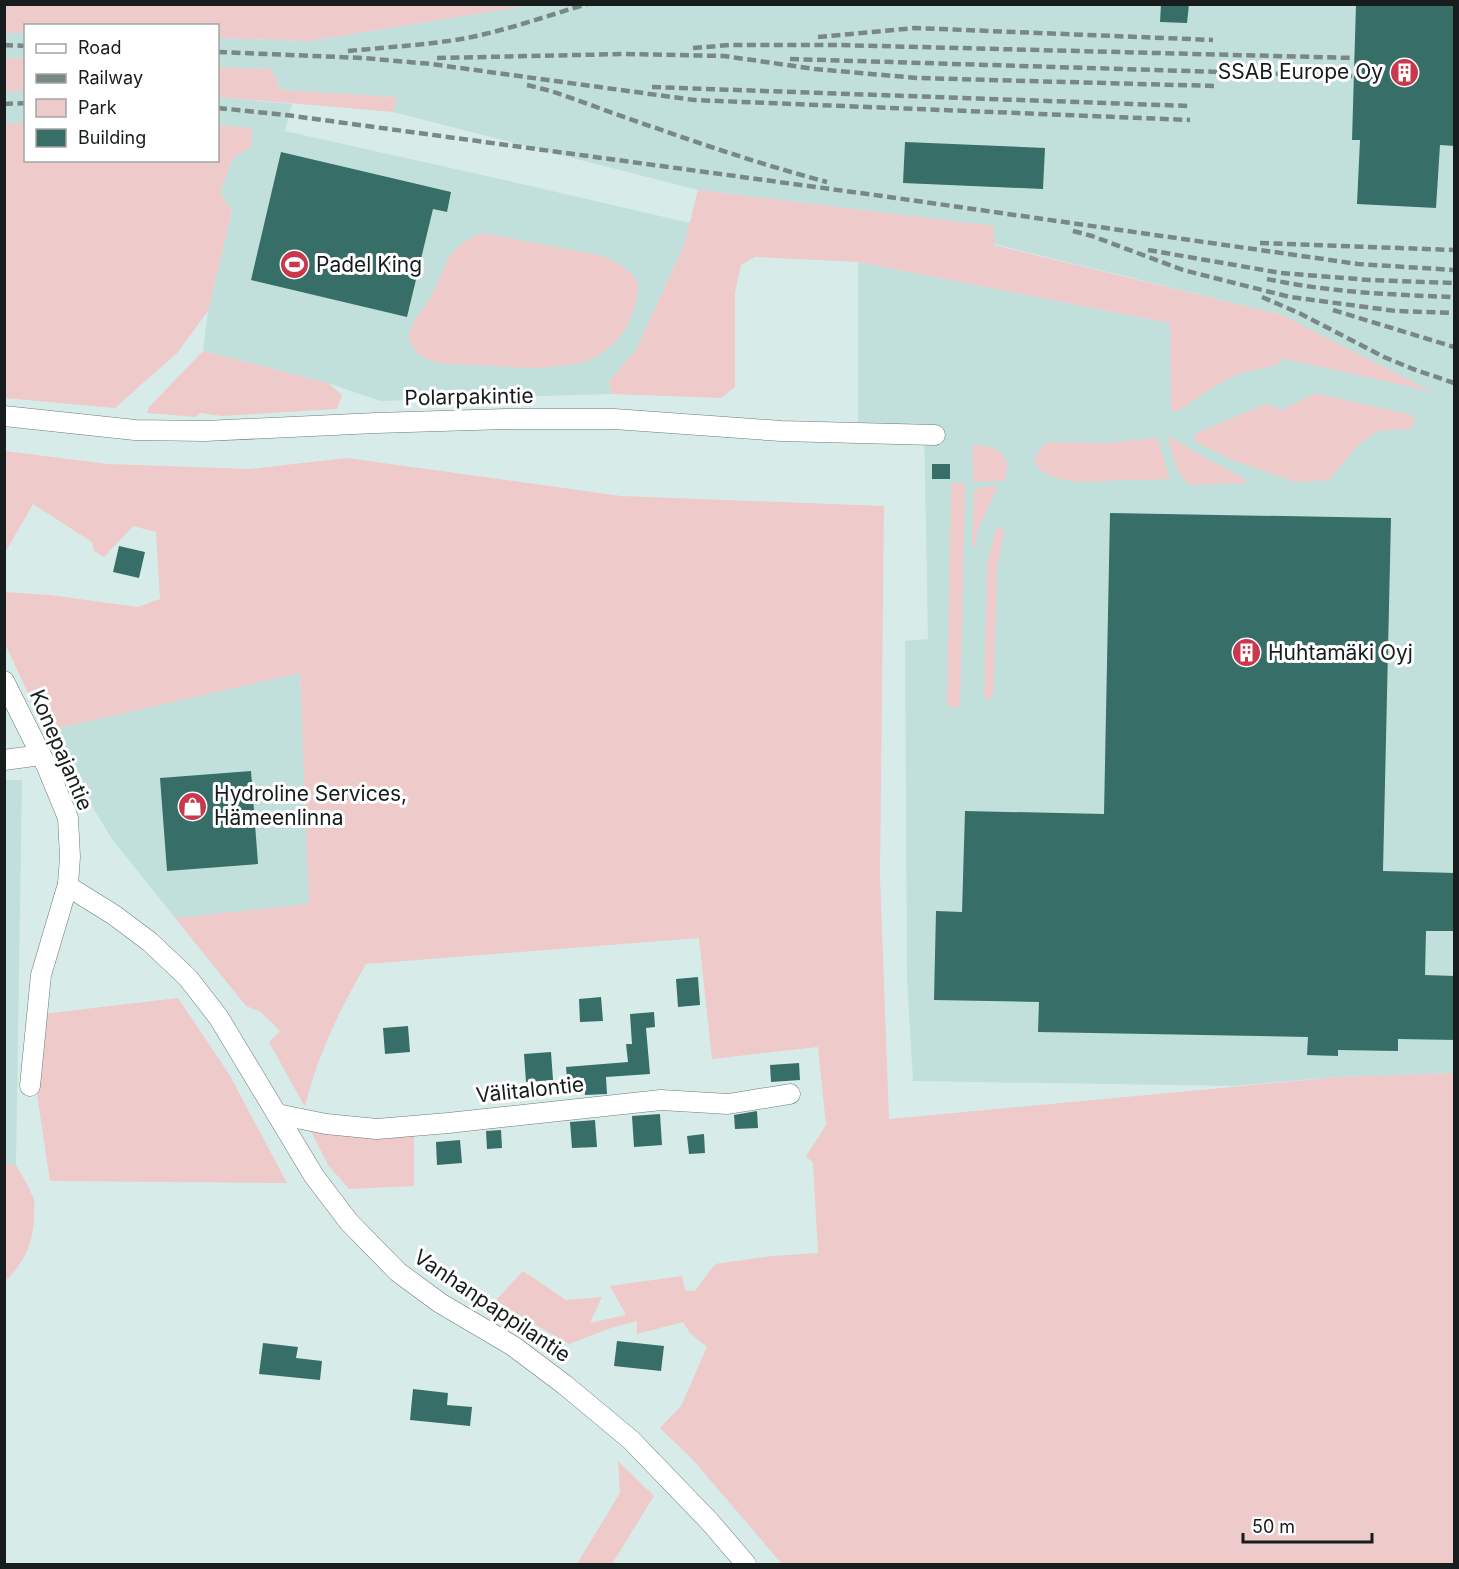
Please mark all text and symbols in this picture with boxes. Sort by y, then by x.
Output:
legend [24,24,219,162]
text: Road [78,37,121,58]
building icon: SSAB Europe Oy [1388,56,1420,88]
place label: SSAB Europe Oy [1218,59,1383,84]
text: Railway [78,67,143,88]
text: Park [78,97,117,118]
text: Building [78,127,146,148]
sports icon: Padel King [279,249,311,281]
place label: Padel King [316,252,422,277]
street label: Polarpakintie [404,383,534,410]
building icon: Huhtamäki Oyj [1231,637,1263,669]
place label: Huhtamäki Oyj [1268,640,1413,665]
street label: Konepajantie [25,686,98,814]
place label: Hydroline Services, Hämeenlinna [214,781,407,830]
shop icon: Hydroline Services, Hämeenlinna [177,790,209,822]
street label: Välitalontie [475,1071,585,1108]
street label: Vanhanpappilantie [409,1244,575,1367]
scale bar [1243,1506,1372,1544]
text: 50 m [1252,1516,1295,1537]

